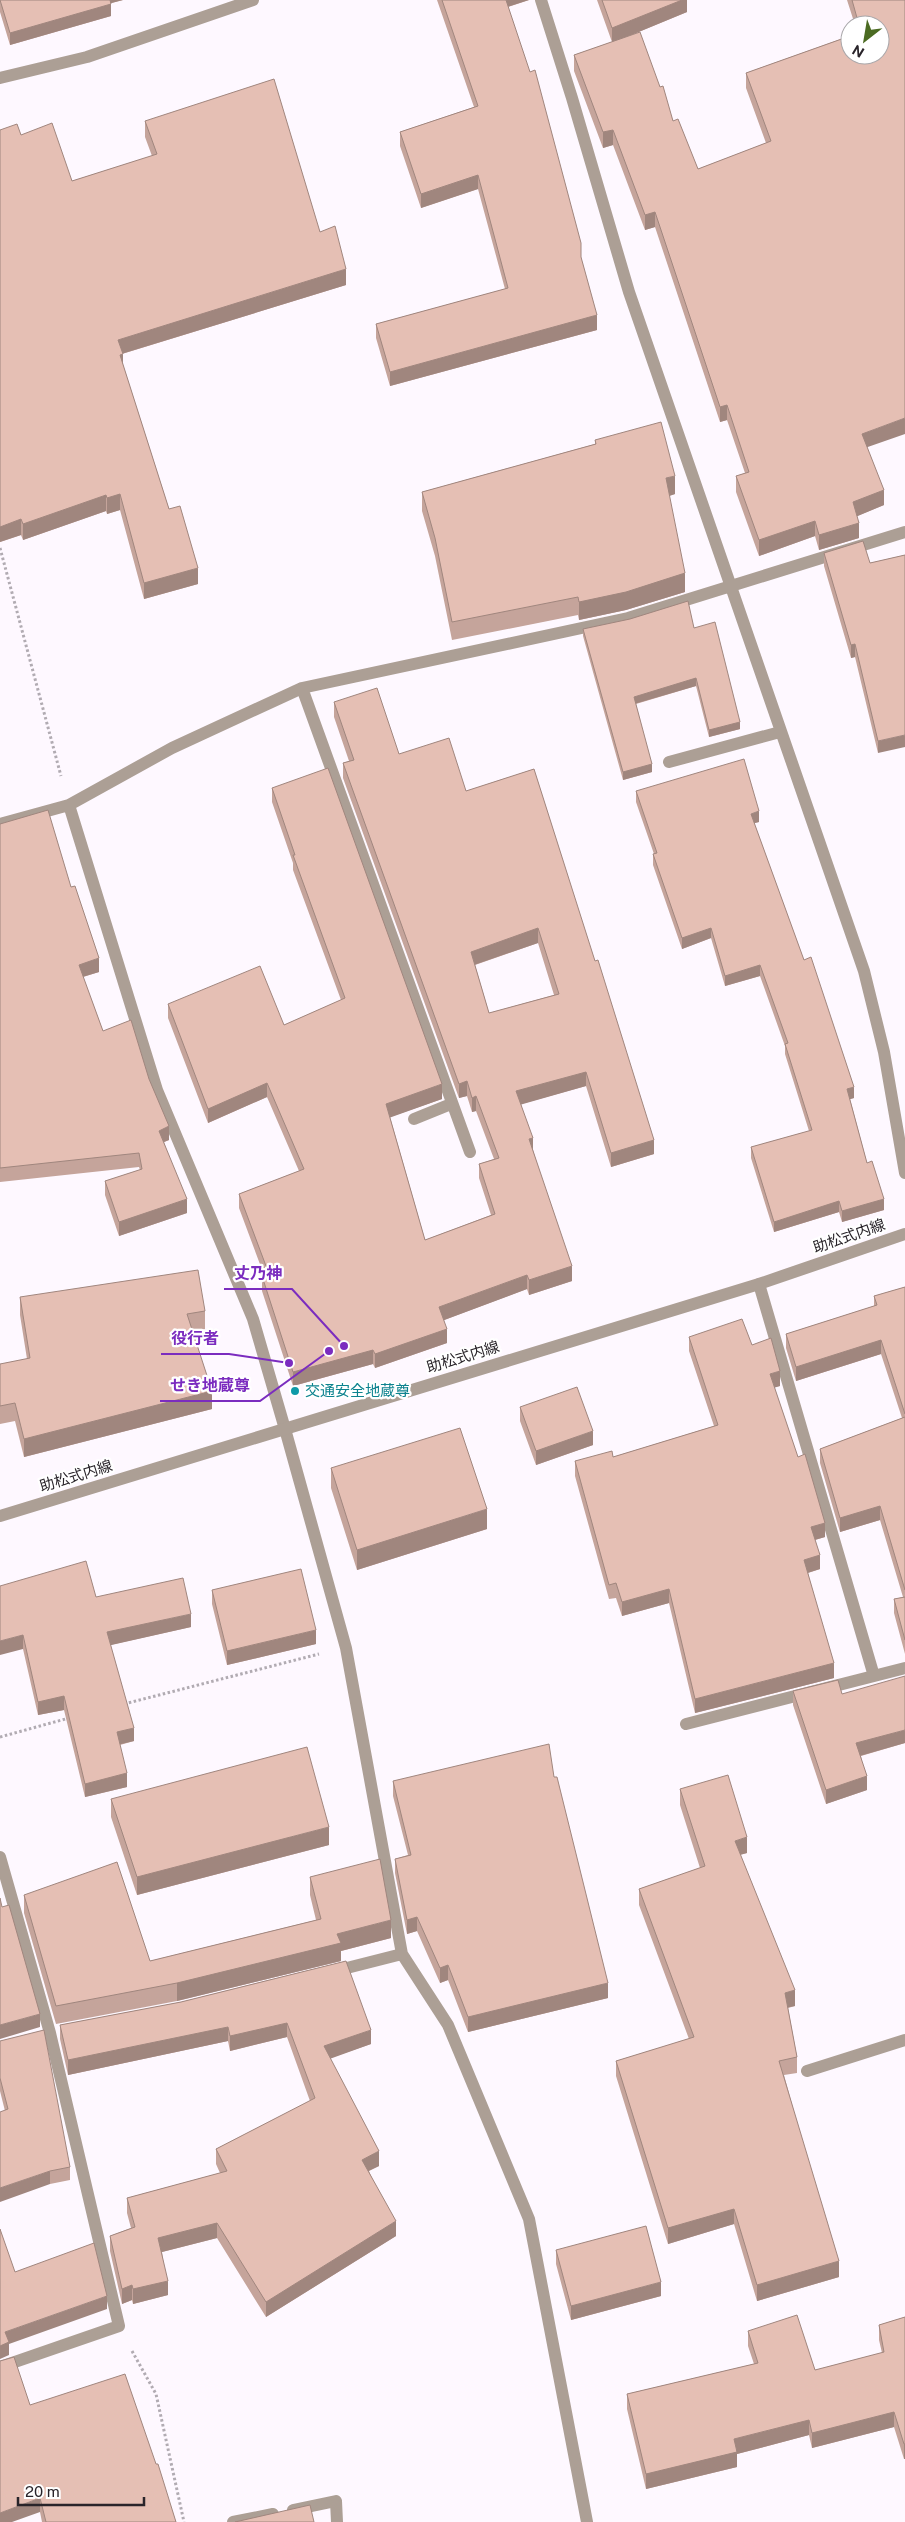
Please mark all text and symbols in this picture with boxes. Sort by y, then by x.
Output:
north arrow [840,15,890,65]
text: N [849,41,867,61]
street label: 助松式内線 [811,1215,887,1256]
callout: 丈乃神 [224,1258,292,1289]
text: 丈乃神 [234,1264,282,1283]
callout: 役行者 [161,1323,229,1354]
text: 役行者 [171,1329,219,1348]
street label: 助松式内線 [424,1337,501,1376]
callout: せき地蔵尊 [160,1370,260,1401]
text: せき地蔵尊 [170,1376,250,1395]
place label: 交通安全地蔵尊 [305,1382,410,1399]
marker: 交通安全地蔵尊 [289,1385,301,1397]
street label: 助松式内線 [37,1456,114,1495]
scale bar [18,2474,144,2506]
text: 20 m [25,2483,60,2500]

